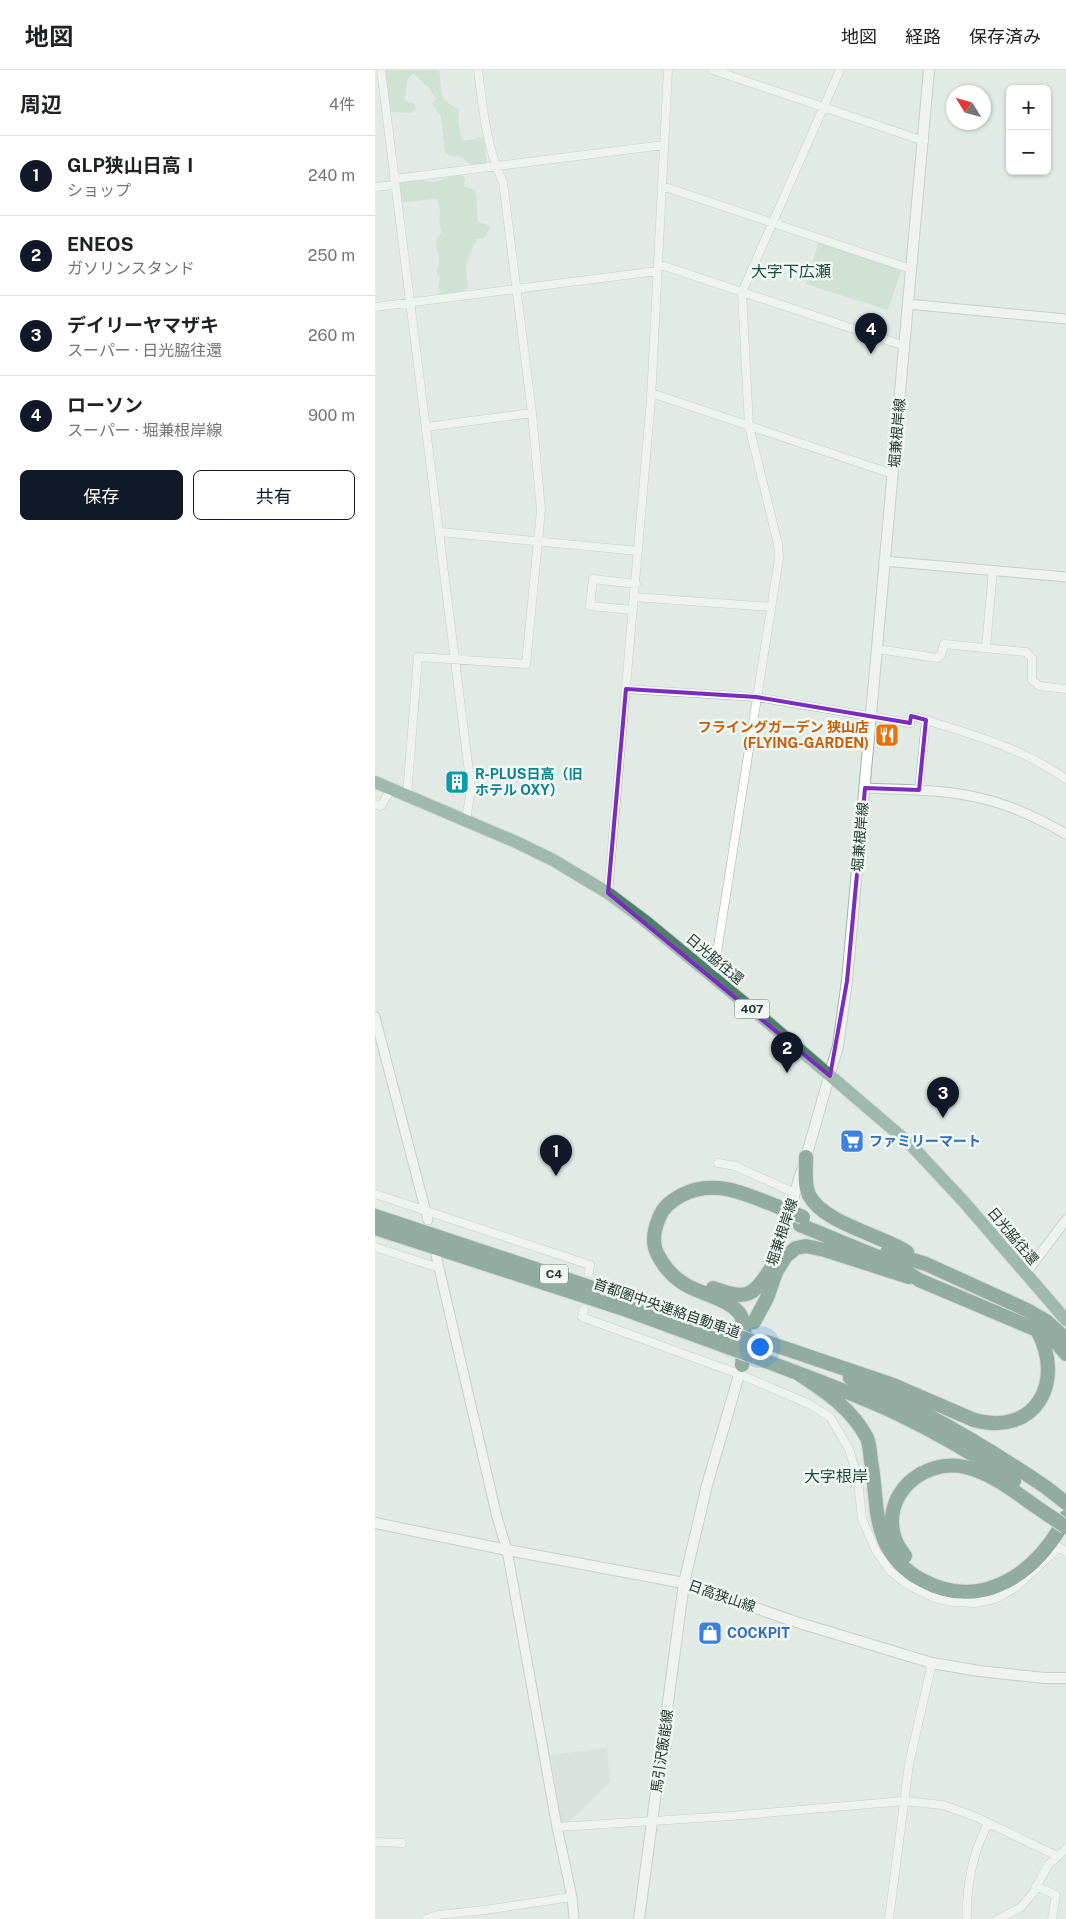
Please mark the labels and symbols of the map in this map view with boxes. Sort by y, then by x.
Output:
north arrow [946,85,991,130]
district label: 大字下広瀬 [751,262,831,281]
pin: 4 [855,313,887,354]
street label: 堀兼根岸線 [886,397,908,469]
place label: フライングガーデン 狭山店 (FLYING-GARDEN) [698,719,869,751]
restaurant icon: フライングガーデン 狭山店 (FLYING-GARDEN) [874,722,900,748]
place label: R-PLUS日高（旧 ホテル OXY） [475,766,582,798]
building icon: R-PLUS日高（旧 ホテル OXY） [444,769,470,795]
street label: 堀兼根岸線 [849,801,871,873]
street label: 日光脇往還 [683,930,747,988]
road number: 407 [735,1000,769,1019]
pin: 2 [771,1032,803,1073]
pin: 3 [927,1077,959,1118]
supermarket icon: ファミリーマート [839,1128,865,1154]
place label: ファミリーマート [869,1133,981,1149]
pin: 1 [540,1135,572,1176]
street label: 堀兼根岸線 [764,1196,800,1268]
street label: 日光脇往還 [984,1204,1042,1268]
road number: C4 [540,1264,568,1284]
street label: 首都圏中央連絡自動車道 [592,1275,742,1341]
your location [747,1334,773,1360]
district label: 大字根岸 [804,1467,868,1486]
street label: 日高狭山線 [686,1577,758,1615]
shop icon: COCKPIT [697,1620,723,1646]
place label: COCKPIT [727,1625,790,1641]
street label: 馬引沢飯能線 [648,1708,676,1794]

